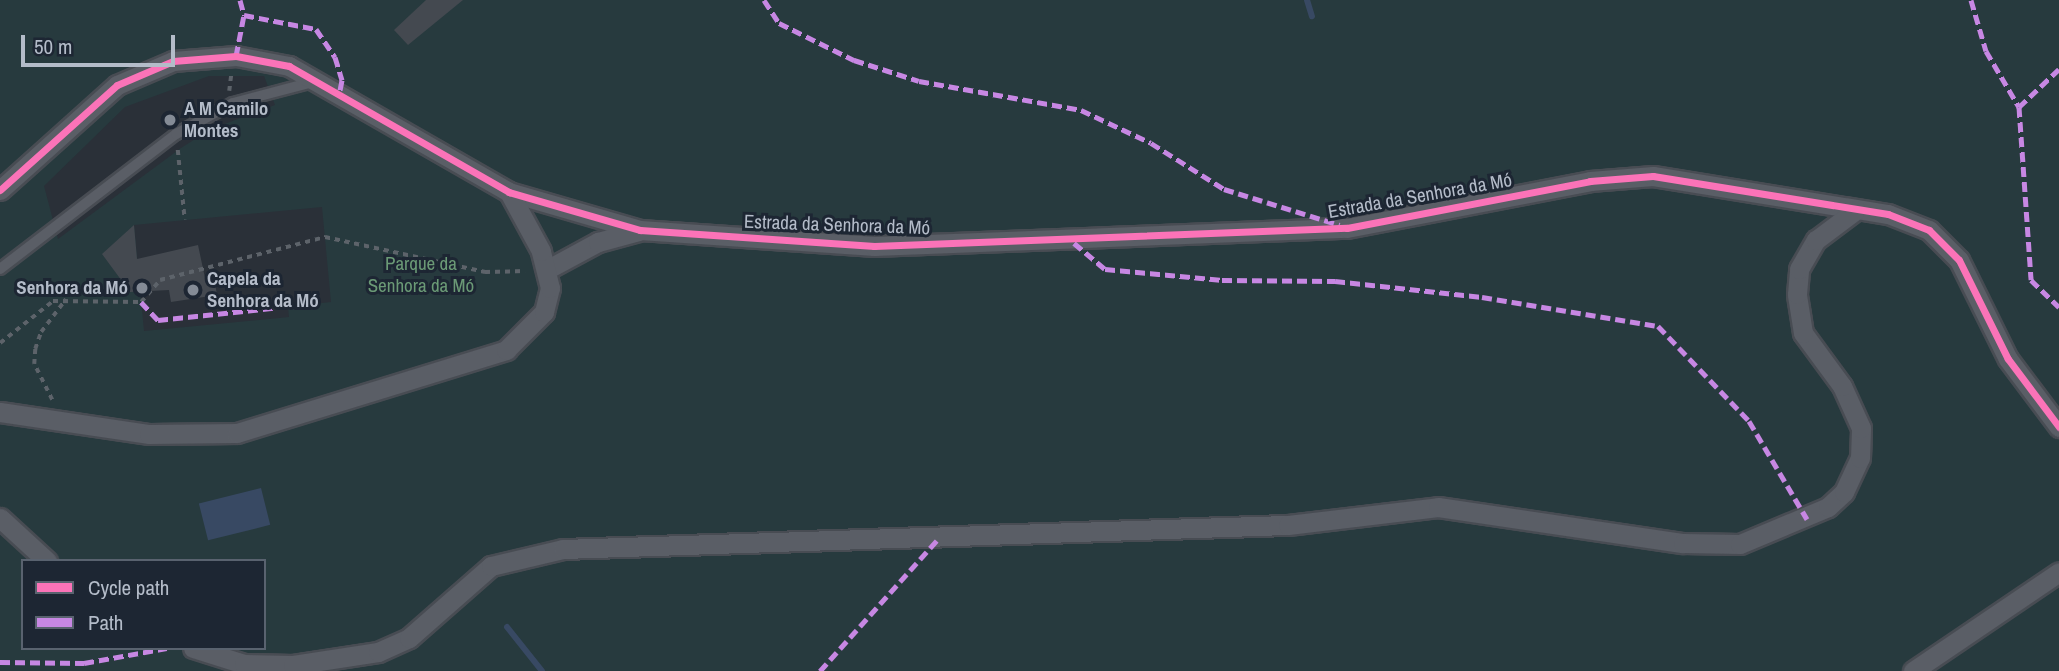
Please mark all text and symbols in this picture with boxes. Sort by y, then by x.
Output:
scale bar [24,21,178,65]
text: 50 m [34,32,72,61]
place label: A M Camilo Montes [184,98,269,142]
marker: A M Camilo Montes [162,112,178,128]
street label: Estrada da Senhora da Mó [1326,169,1514,223]
street label: Estrada da Senhora da Mó [744,210,930,240]
park label: Parque da Senhora da Mó [368,253,474,297]
place label: Capela da Senhora da Mó [207,268,319,312]
place label: Senhora da Mó [16,277,128,299]
marker: Senhora da Mó [134,280,150,296]
marker: Capela da Senhora da Mó [185,282,201,298]
legend [21,559,266,650]
text: Cycle path [88,573,169,602]
text: Path [88,608,123,637]

